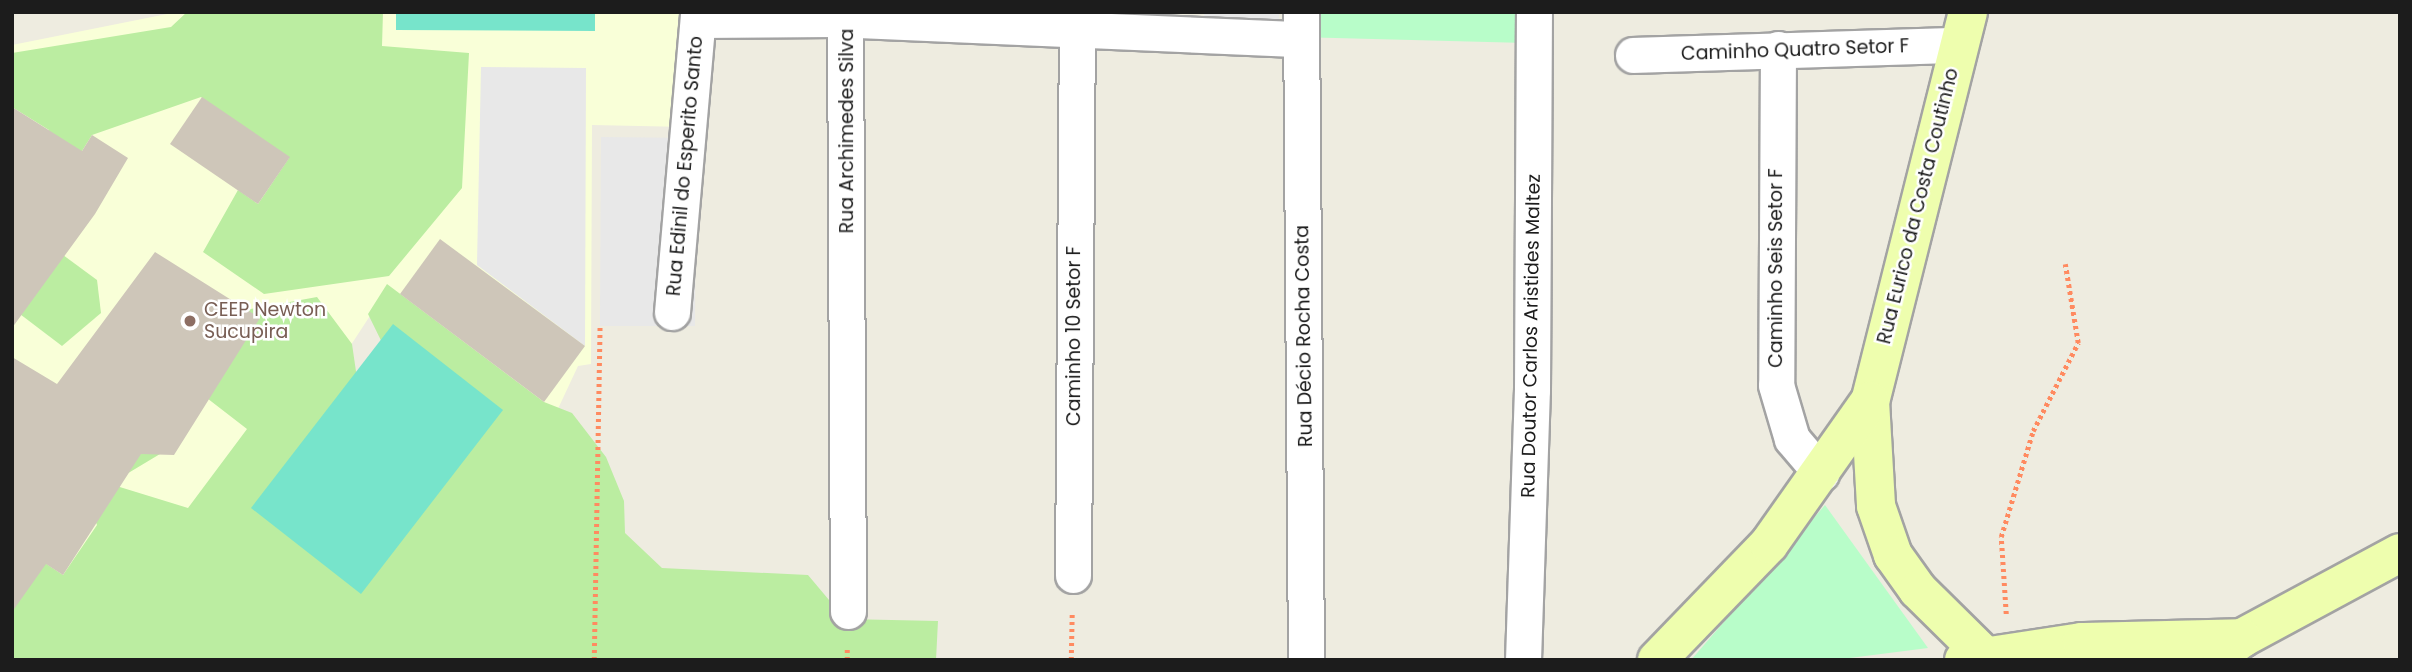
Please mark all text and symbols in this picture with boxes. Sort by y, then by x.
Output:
street label: Rua Archimedes Silva [836,29,858,233]
street label: Rua Edinil do Esperito Santo [662,35,708,297]
street label: Caminho Quatro Setor F [1681,35,1909,65]
street label: Rua Eurico da Costa Coutinho [1873,66,1963,346]
street label: Caminho Seis Setor F [1765,168,1787,368]
street label: Rua Doutor Carlos Aristides Maltez [1517,174,1545,498]
street label: Rua Décio Rocha Costa [1291,225,1317,447]
street label: Caminho 10 Setor F [1063,246,1085,426]
place label: CEEP Newton Sucupira [204,299,326,343]
marker: CEEP Newton Sucupira [182,313,198,329]

